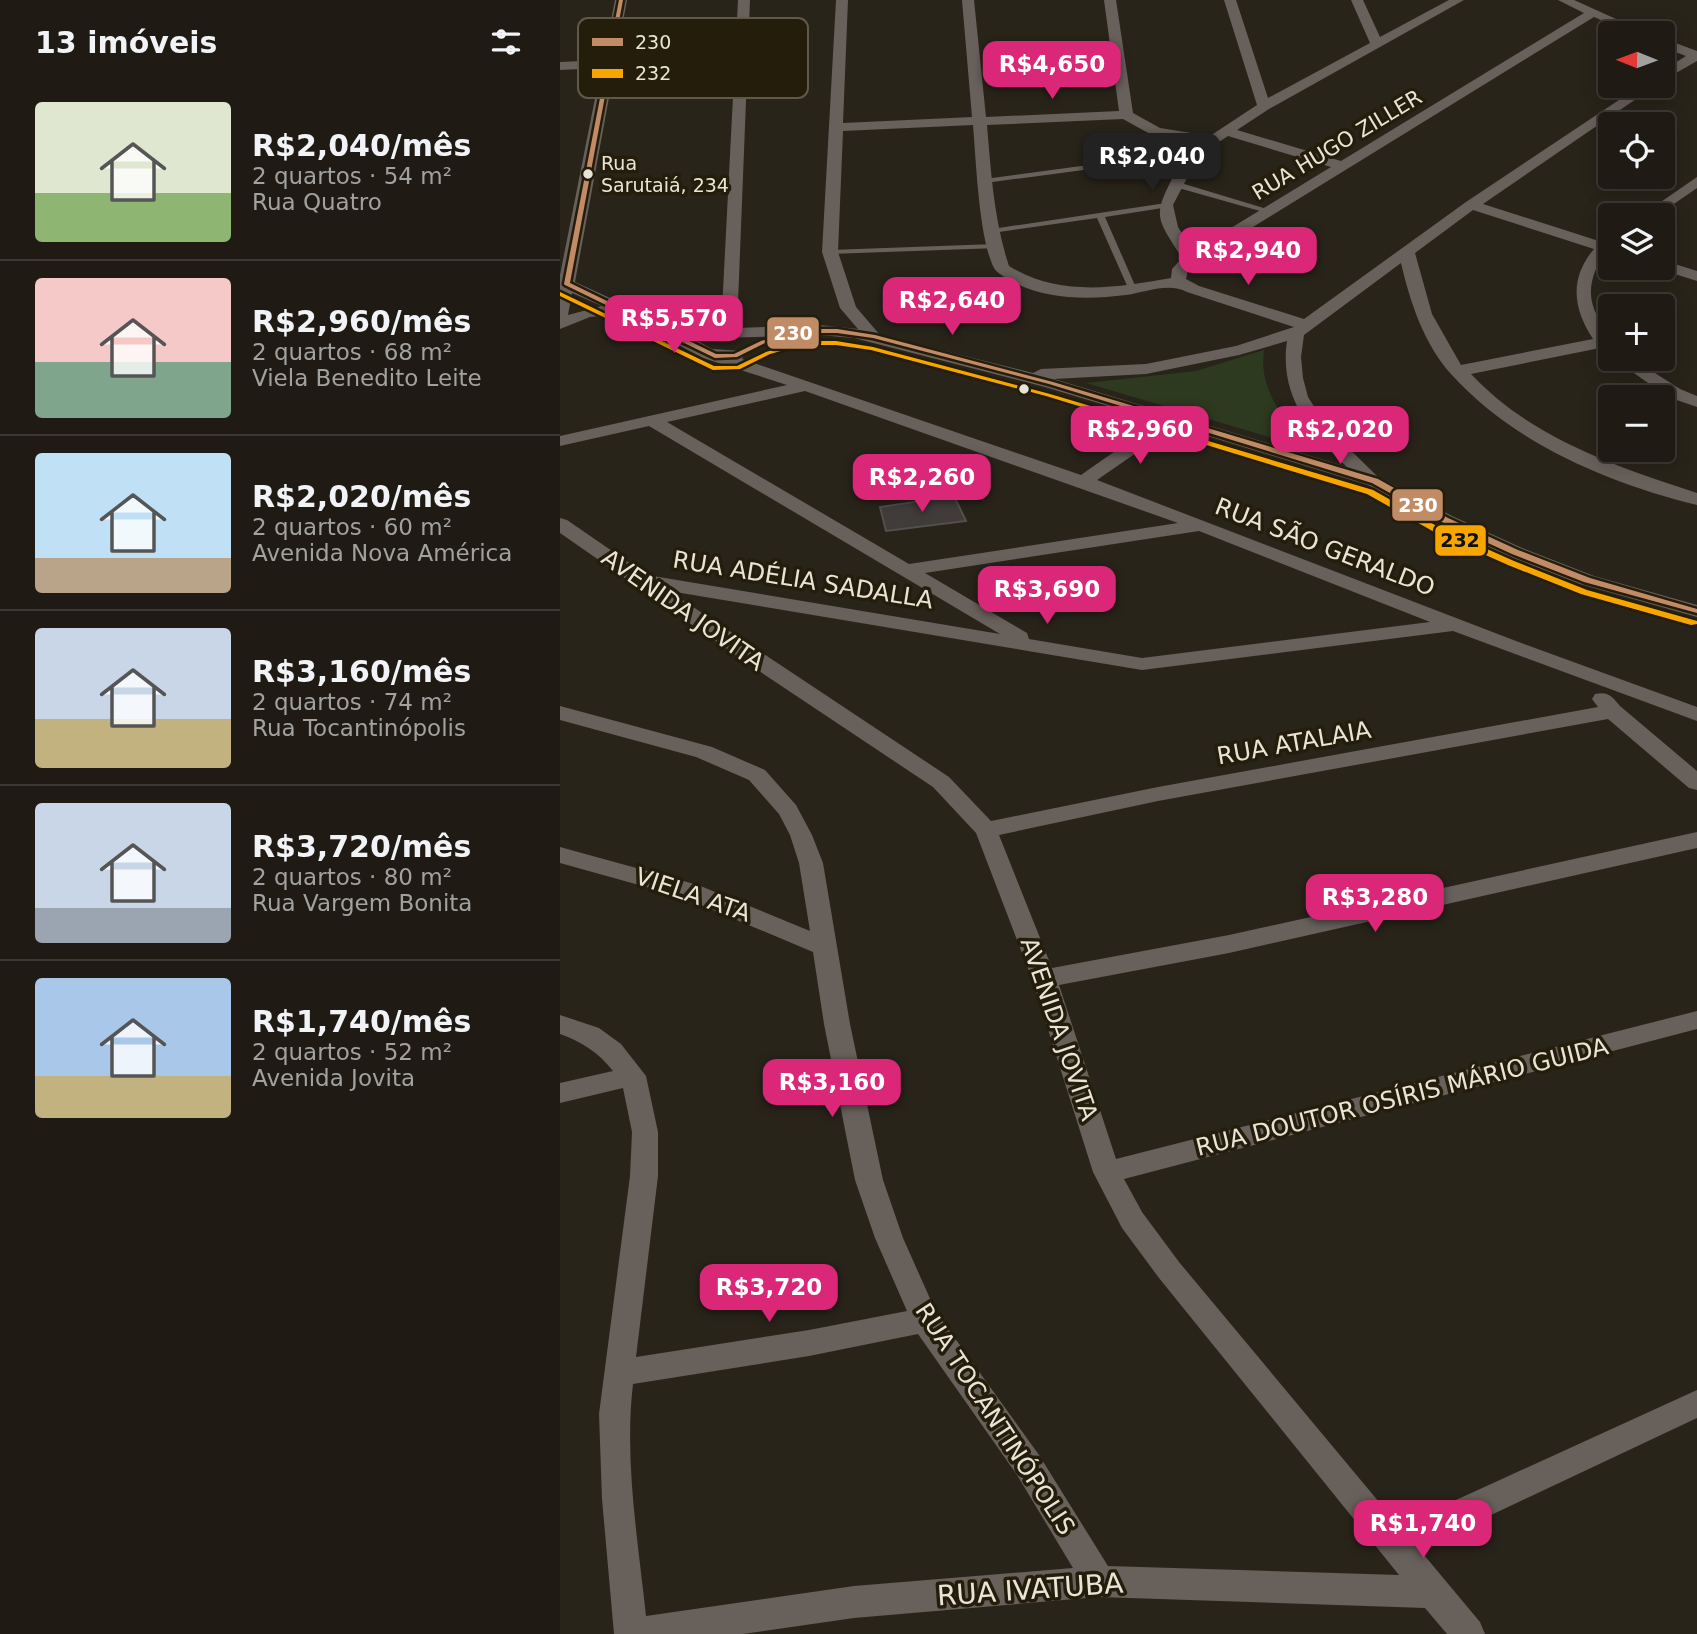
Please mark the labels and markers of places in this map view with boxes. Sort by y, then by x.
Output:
pin: R$4,650 [987,42,1117,101]
pin: R$2,040 [1087,134,1217,193]
place label: Rua Sarutaiá, 234 [601,152,729,196]
marker: Rua Sarutaiá, 234 [581,167,595,181]
pin: R$2,940 [1183,228,1313,287]
pin: R$2,640 [887,278,1017,337]
pin: R$5,570 [609,296,739,355]
unlabelled marker [1017,382,1031,396]
pin: R$2,960 [1075,406,1205,466]
pin: R$2,020 [1275,406,1405,466]
pin: R$2,260 [857,454,987,514]
pin: R$3,690 [982,566,1112,626]
pin: R$3,280 [1310,874,1440,934]
pin: R$3,160 [767,1060,897,1119]
pin: R$3,720 [704,1264,834,1324]
pin: R$1,740 [1358,1500,1488,1560]

